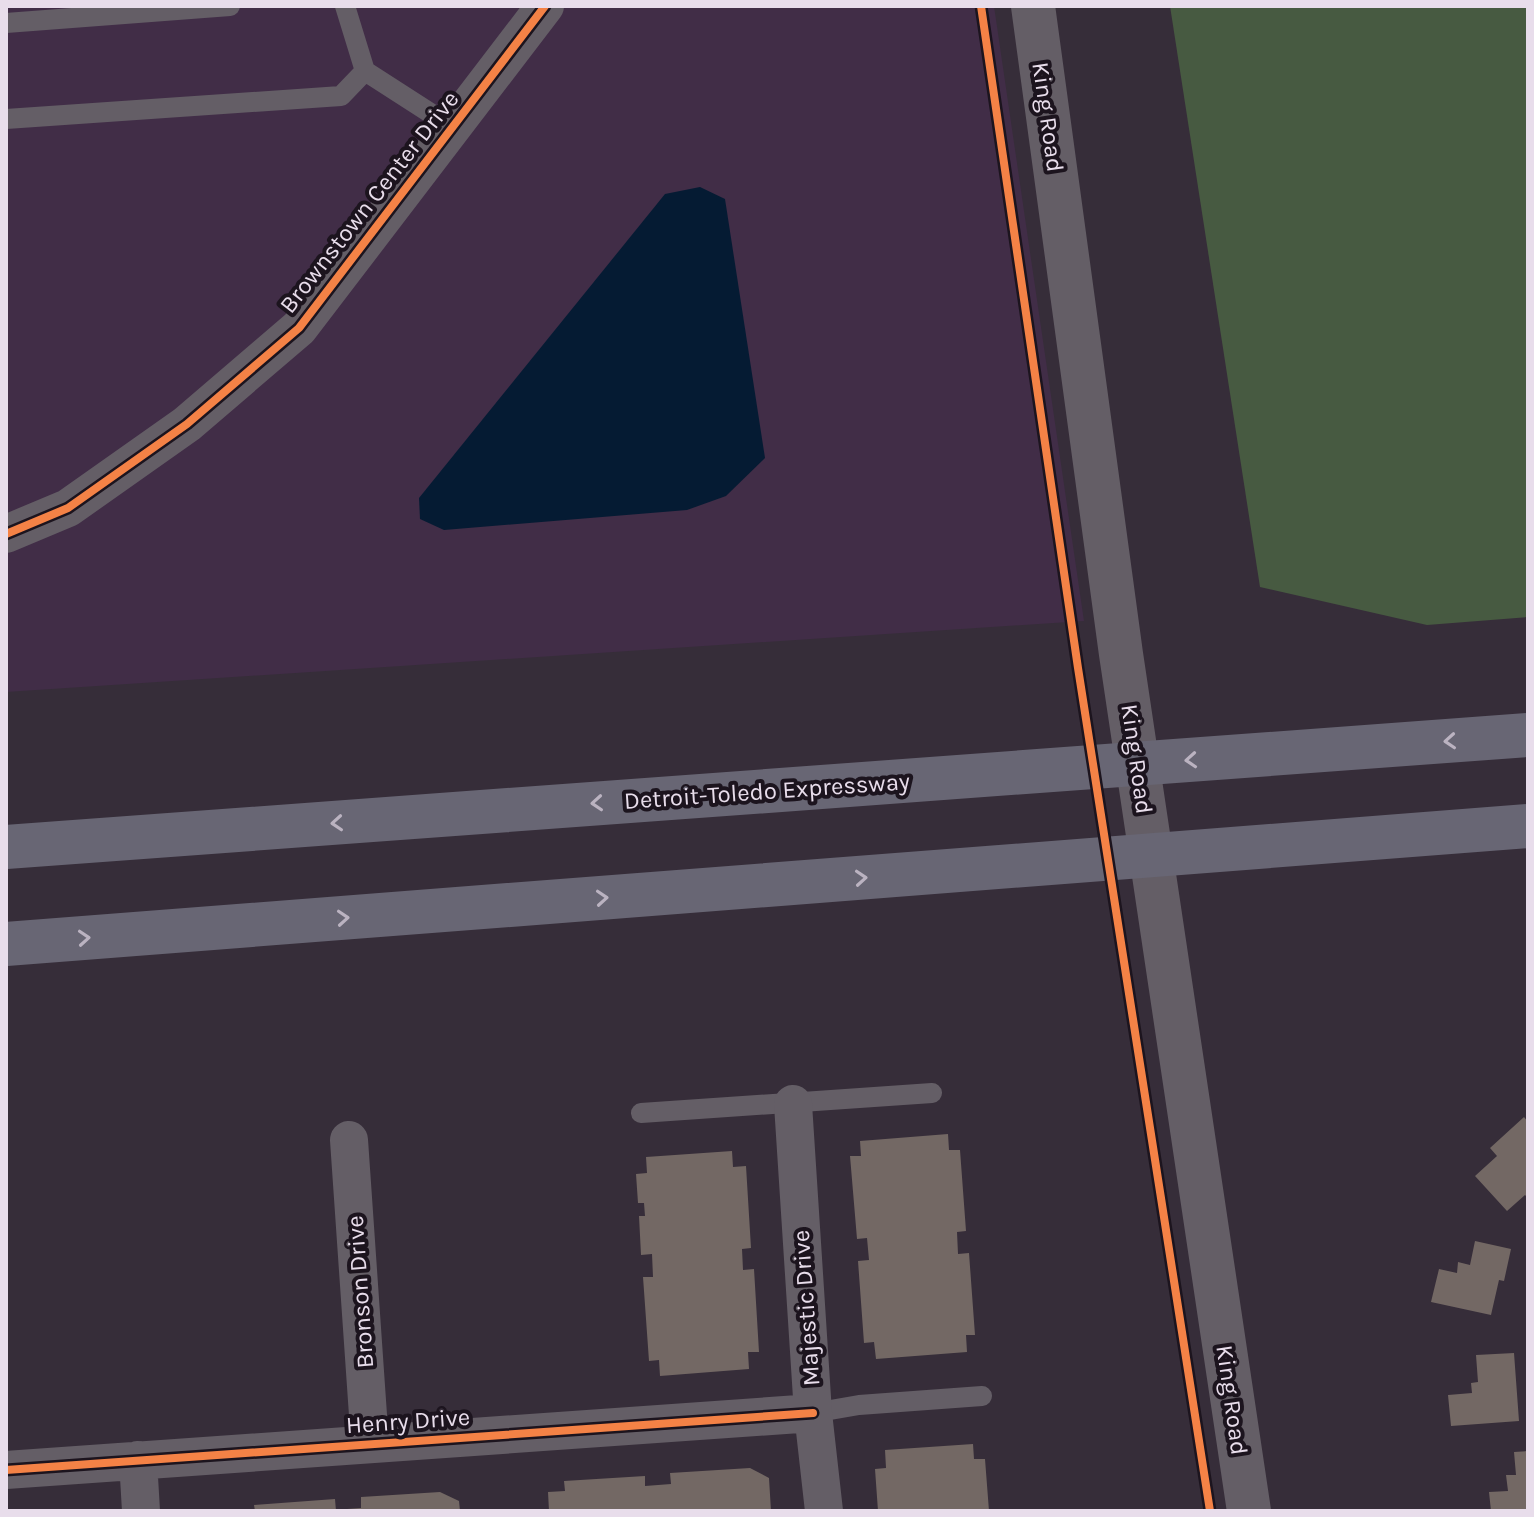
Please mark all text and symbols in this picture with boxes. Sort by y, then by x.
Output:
street label: King Road [1026,60,1070,174]
street label: Brownstown Center Drive [274,85,464,319]
street label: King Road [1115,702,1159,816]
one-way arrow [1443,732,1456,749]
one-way arrow [1184,751,1197,768]
street label: Detroit-Toledo Expressway [623,767,911,815]
one-way arrow [590,795,603,812]
one-way arrow [330,814,343,831]
one-way arrow [855,870,868,887]
one-way arrow [596,890,609,907]
one-way arrow [337,910,350,927]
one-way arrow [78,930,91,947]
street label: Bronson Drive [341,1215,379,1369]
street label: Majestic Drive [787,1229,825,1387]
street label: King Road [1210,1343,1254,1457]
street label: Henry Drive [345,1403,471,1439]

